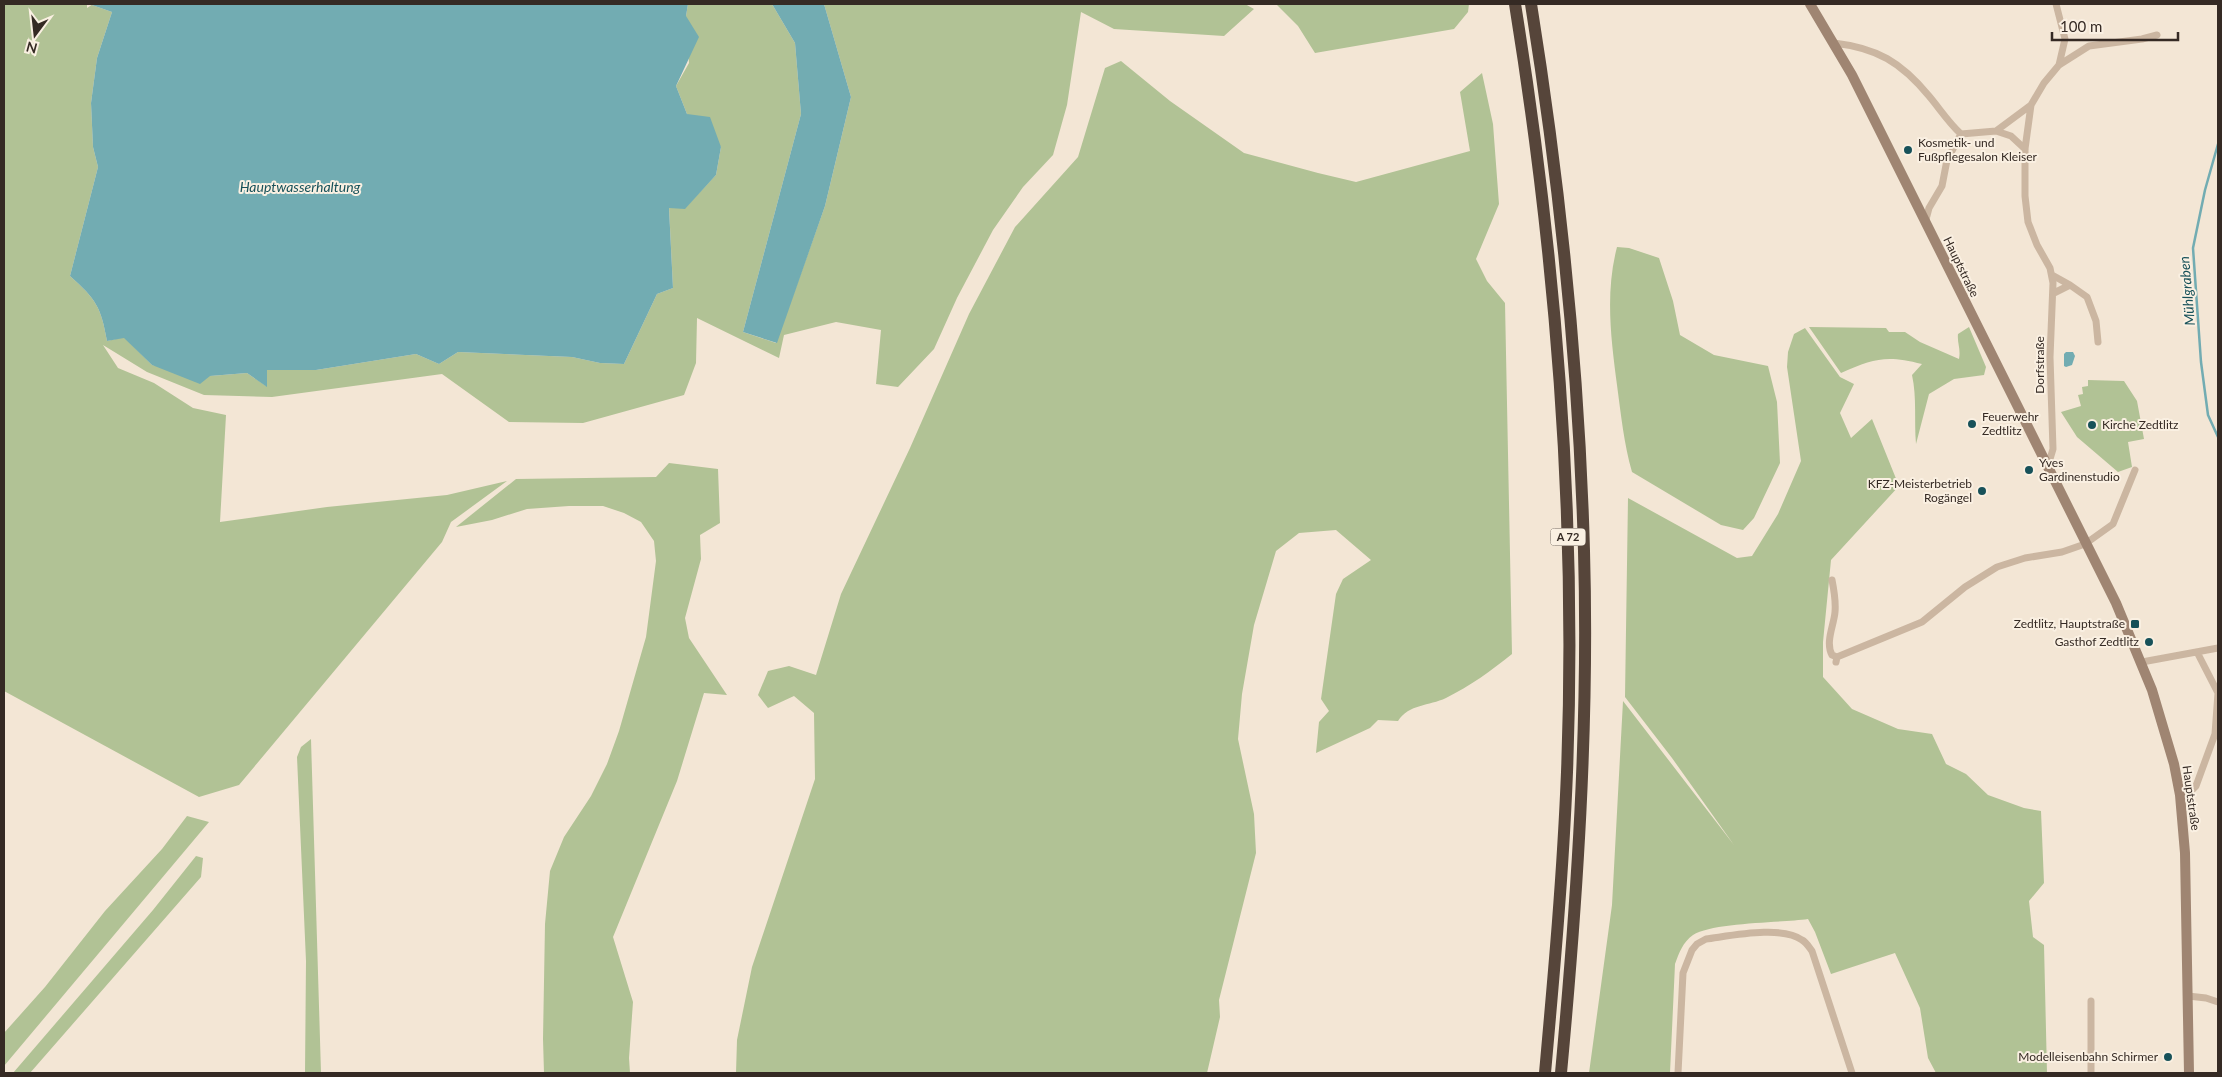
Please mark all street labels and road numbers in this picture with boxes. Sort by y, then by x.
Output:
street label: Hauptstraße [1940,234,1983,300]
street label: Dorfstraße [2032,336,2047,394]
road number: A 72 [1550,528,1586,546]
street label: Hauptstraße [2180,764,2203,831]

